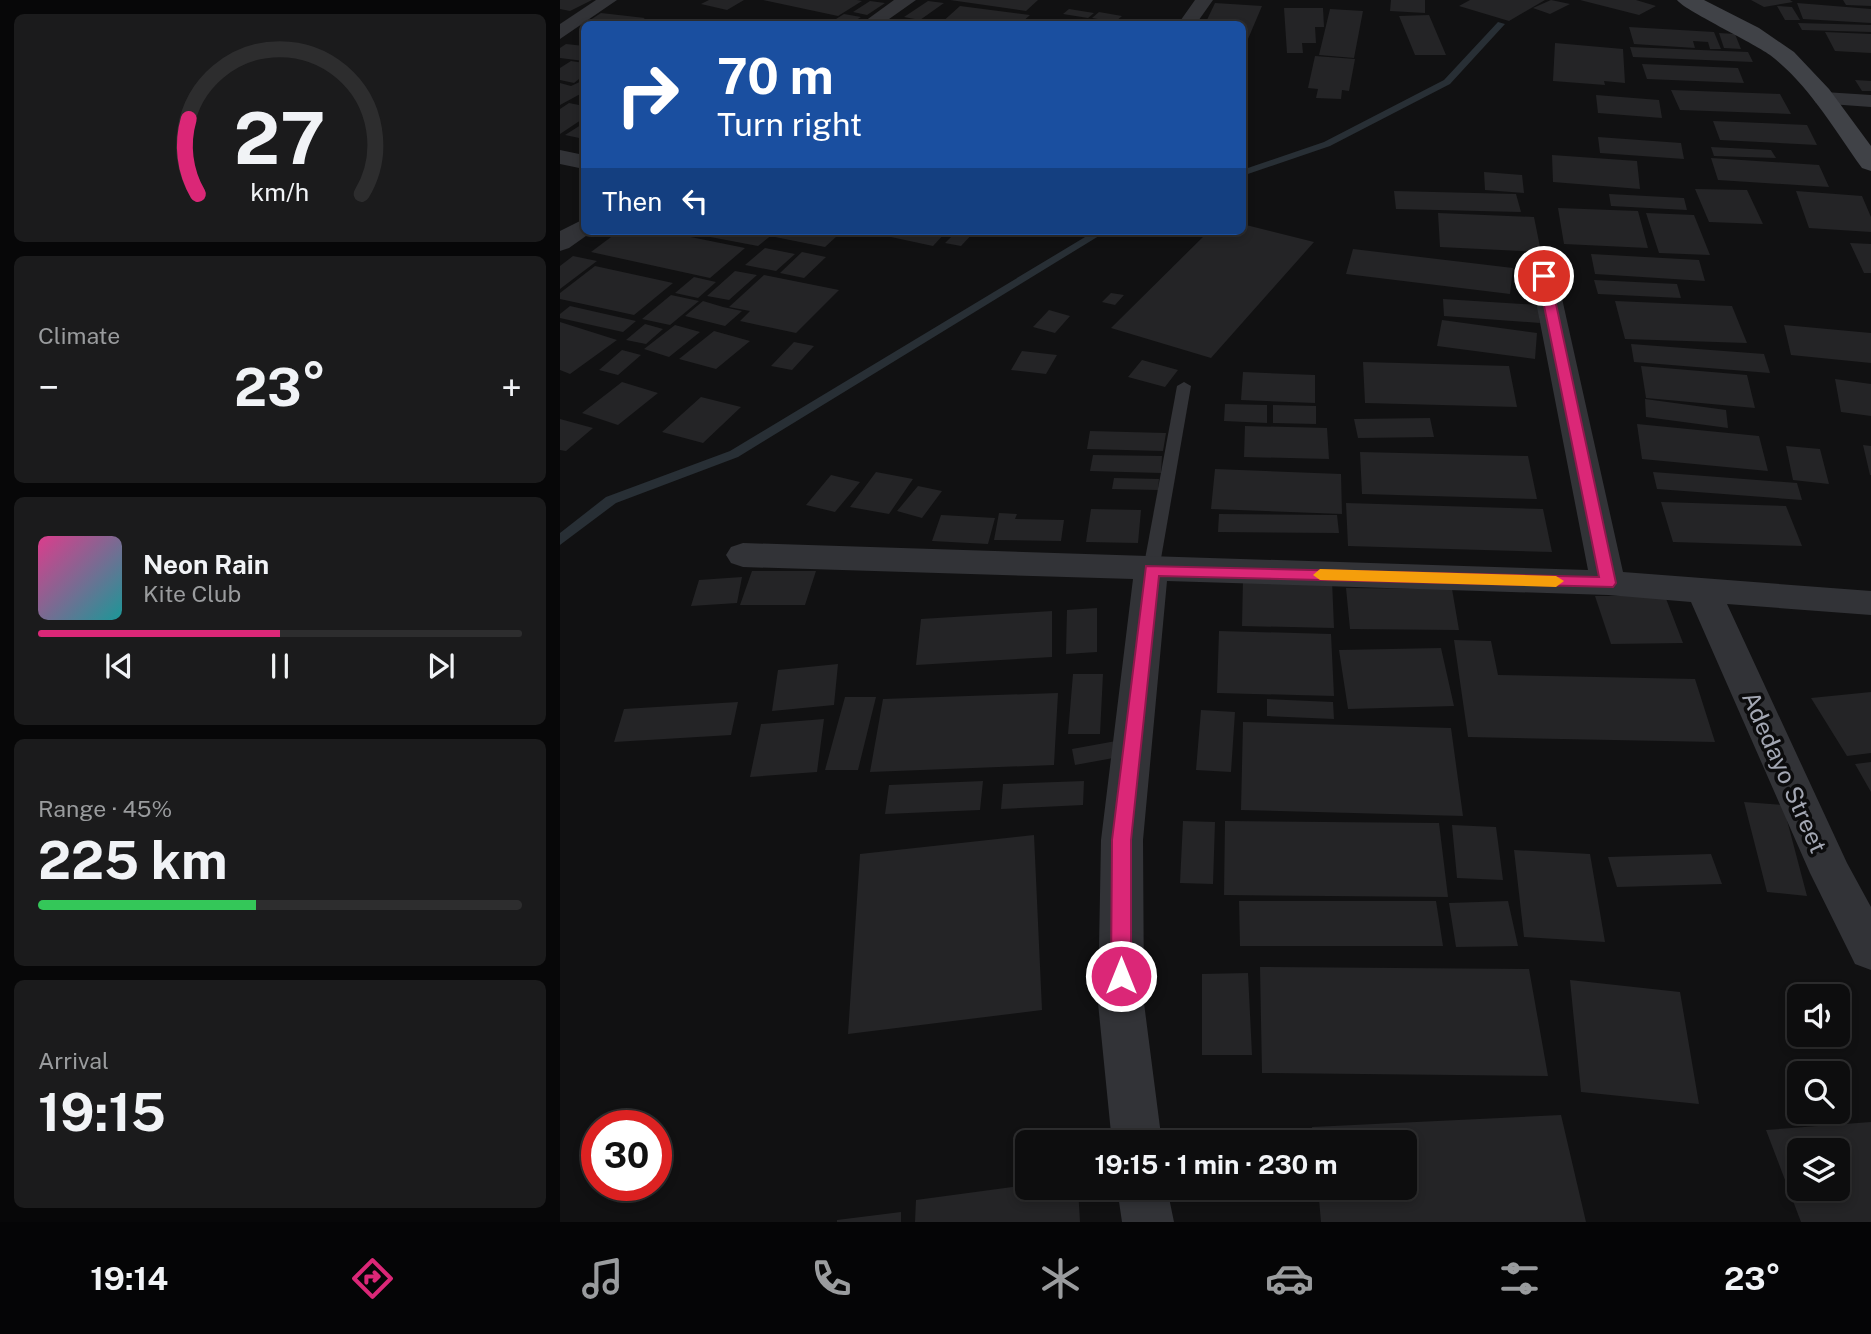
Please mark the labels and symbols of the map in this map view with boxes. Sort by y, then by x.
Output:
pin [1514,246,1574,306]
street label: Adedayo Street [1737,687,1833,857]
position arrow [1084,939,1158,1013]
speed limit sign: 30 [581,1110,672,1201]

